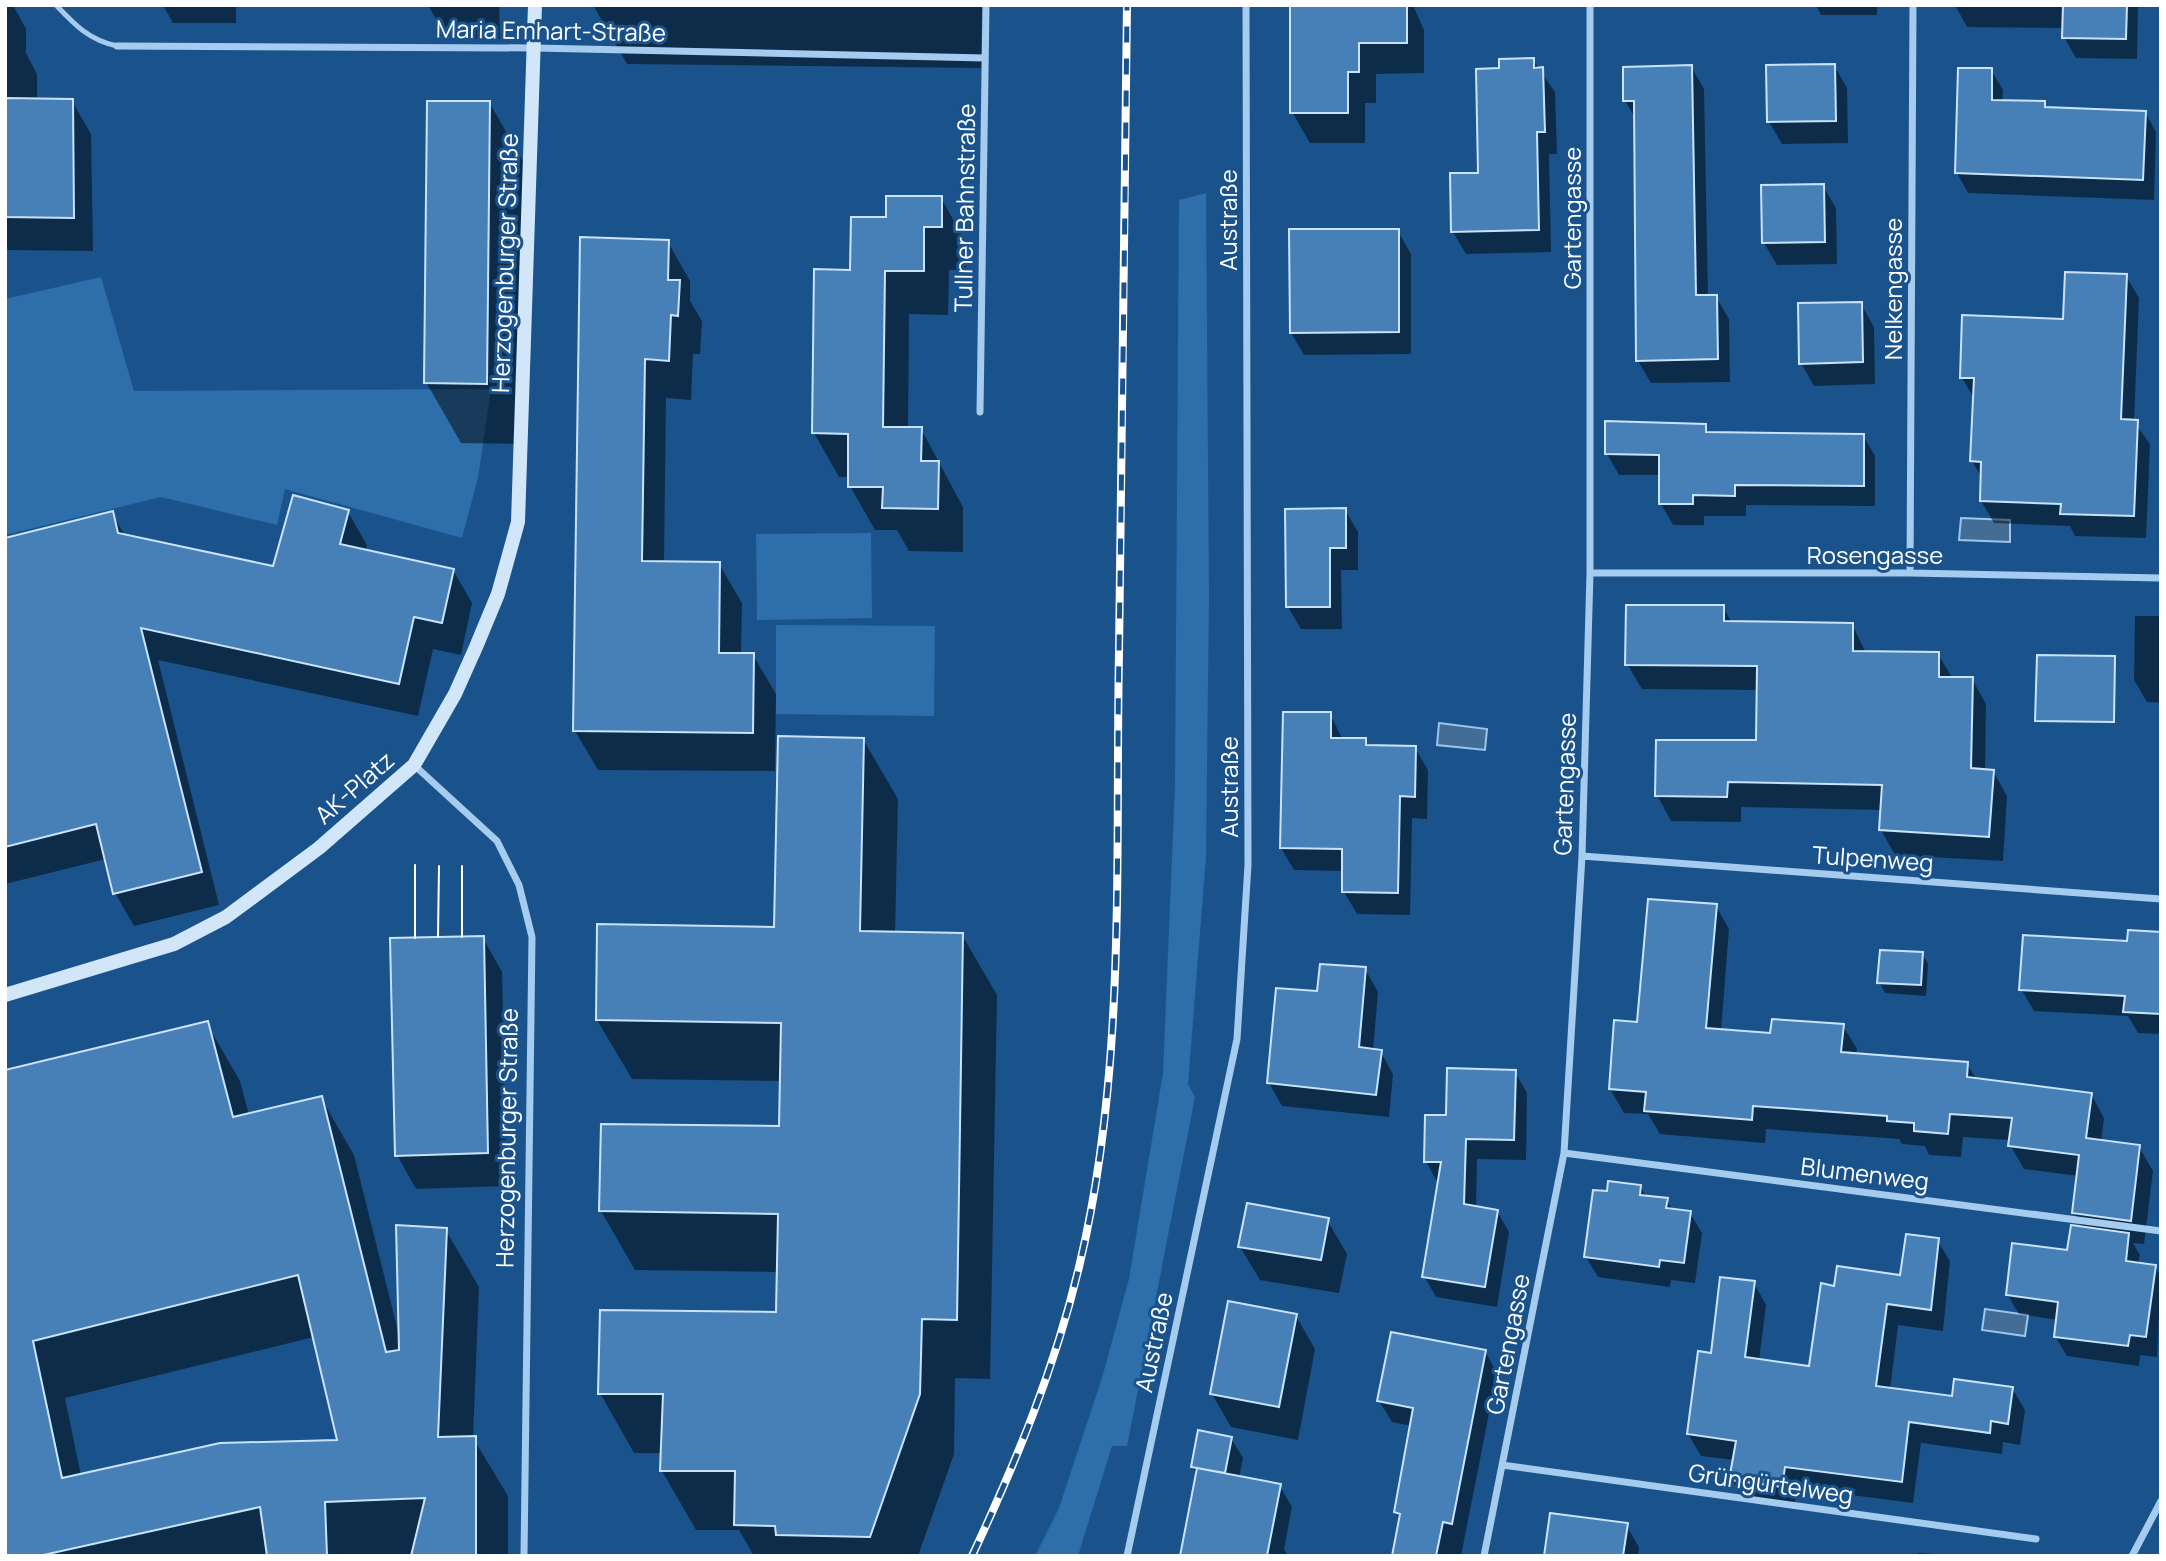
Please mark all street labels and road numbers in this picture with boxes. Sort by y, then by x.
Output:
street label: Maria Emhart-Straße [436,11,666,49]
street label: Tullner Bahnstraße [946,103,982,313]
street label: Herzogenburger Straße [483,133,525,393]
street label: Gartengasse [1555,147,1588,289]
street label: Austraße [1211,169,1244,271]
street label: Nelkengasse [1876,218,1909,360]
street label: Rosengasse [1807,538,1943,571]
street label: Gartengasse [1545,712,1583,856]
street label: Austraße [1212,736,1245,838]
street label: AK-Platz [307,743,401,831]
street label: Tulpenweg [1811,837,1935,879]
street label: Herzogenburger Straße [487,1008,525,1268]
street label: Blumenweg [1799,1149,1931,1197]
street label: Gartengasse [1477,1271,1537,1417]
street label: Austraße [1126,1289,1180,1395]
street label: Grüngürtelweg [1686,1455,1856,1511]

